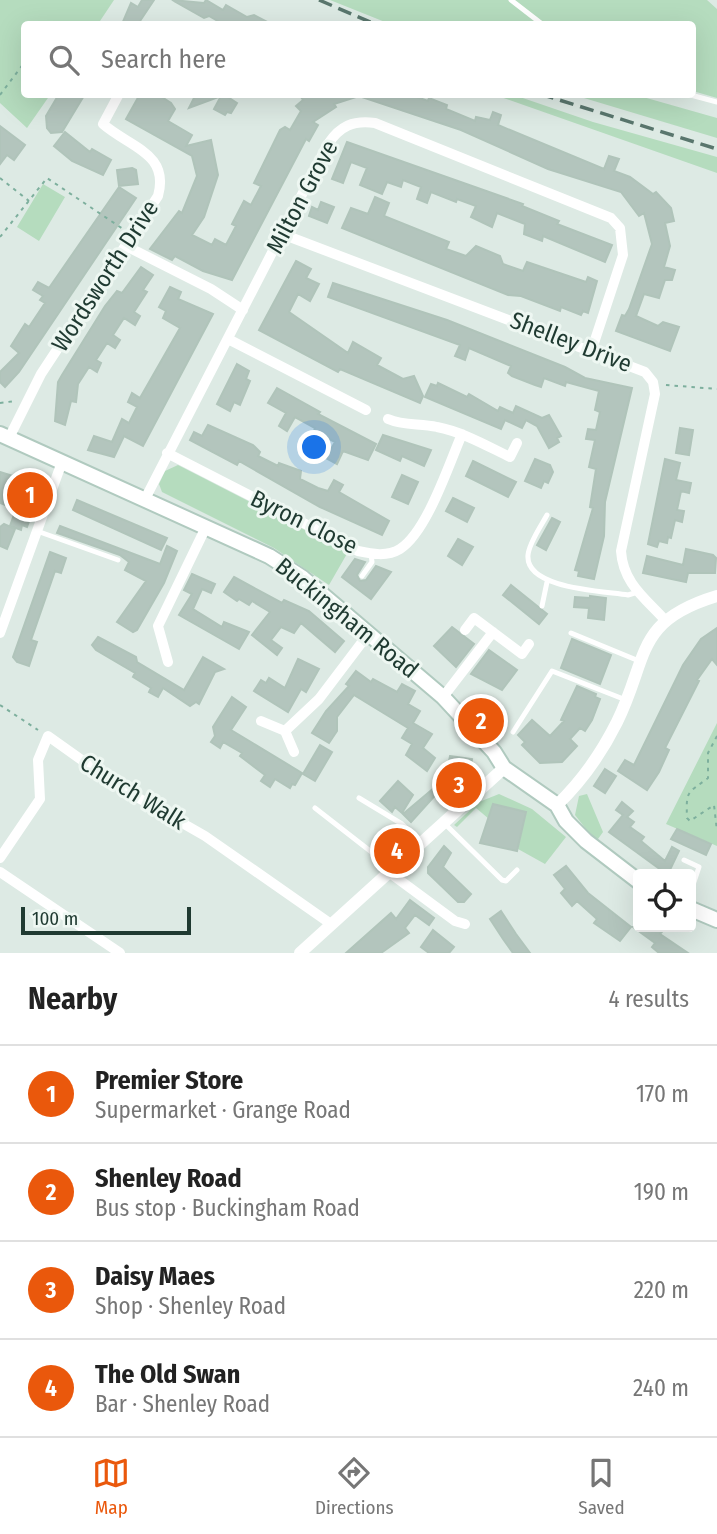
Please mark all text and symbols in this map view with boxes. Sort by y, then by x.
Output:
search box [21,21,696,98]
icon: search [45,41,83,79]
text: Search here [101,44,226,75]
street label: Milton Grove [260,136,344,258]
street label: Wordsworth Drive [46,195,164,357]
street label: Shelley Drive [506,306,636,378]
your location [297,430,331,464]
pin: 1 [7,469,53,521]
street label: Byron Close [246,484,362,560]
street label: Buckingham Road [270,552,424,684]
pin: 2 [458,695,504,747]
street label: Church Walk [75,748,192,836]
pin: 3 [436,759,482,811]
pin: 4 [374,825,420,877]
map controls [633,869,696,932]
button: locate [633,869,696,932]
scale bar [21,904,191,936]
text: 100 m [32,907,78,930]
text: Nearby [28,981,117,1017]
text: 4 results [608,985,689,1013]
text: Premier Store [95,1065,243,1096]
text: 1 [46,1080,56,1108]
text: 170 m [636,1080,689,1108]
text: Supermarket · Grange Road [95,1096,351,1124]
text: Shenley Road [95,1163,242,1194]
text: 2 [46,1178,56,1206]
text: 190 m [634,1178,689,1206]
text: Bus stop · Buckingham Road [95,1194,360,1222]
text: Daisy Maes [95,1261,215,1292]
text: 3 [46,1276,56,1304]
text: 220 m [634,1276,689,1304]
text: Shop · Shenley Road [95,1292,286,1320]
text: The Old Swan [95,1359,240,1390]
text: 4 [45,1374,57,1402]
text: 240 m [633,1374,689,1402]
text: Bar · Shenley Road [95,1390,270,1418]
tab: Map [92,1454,130,1519]
tab: Directions [315,1454,394,1519]
tab: Saved [578,1454,625,1519]

